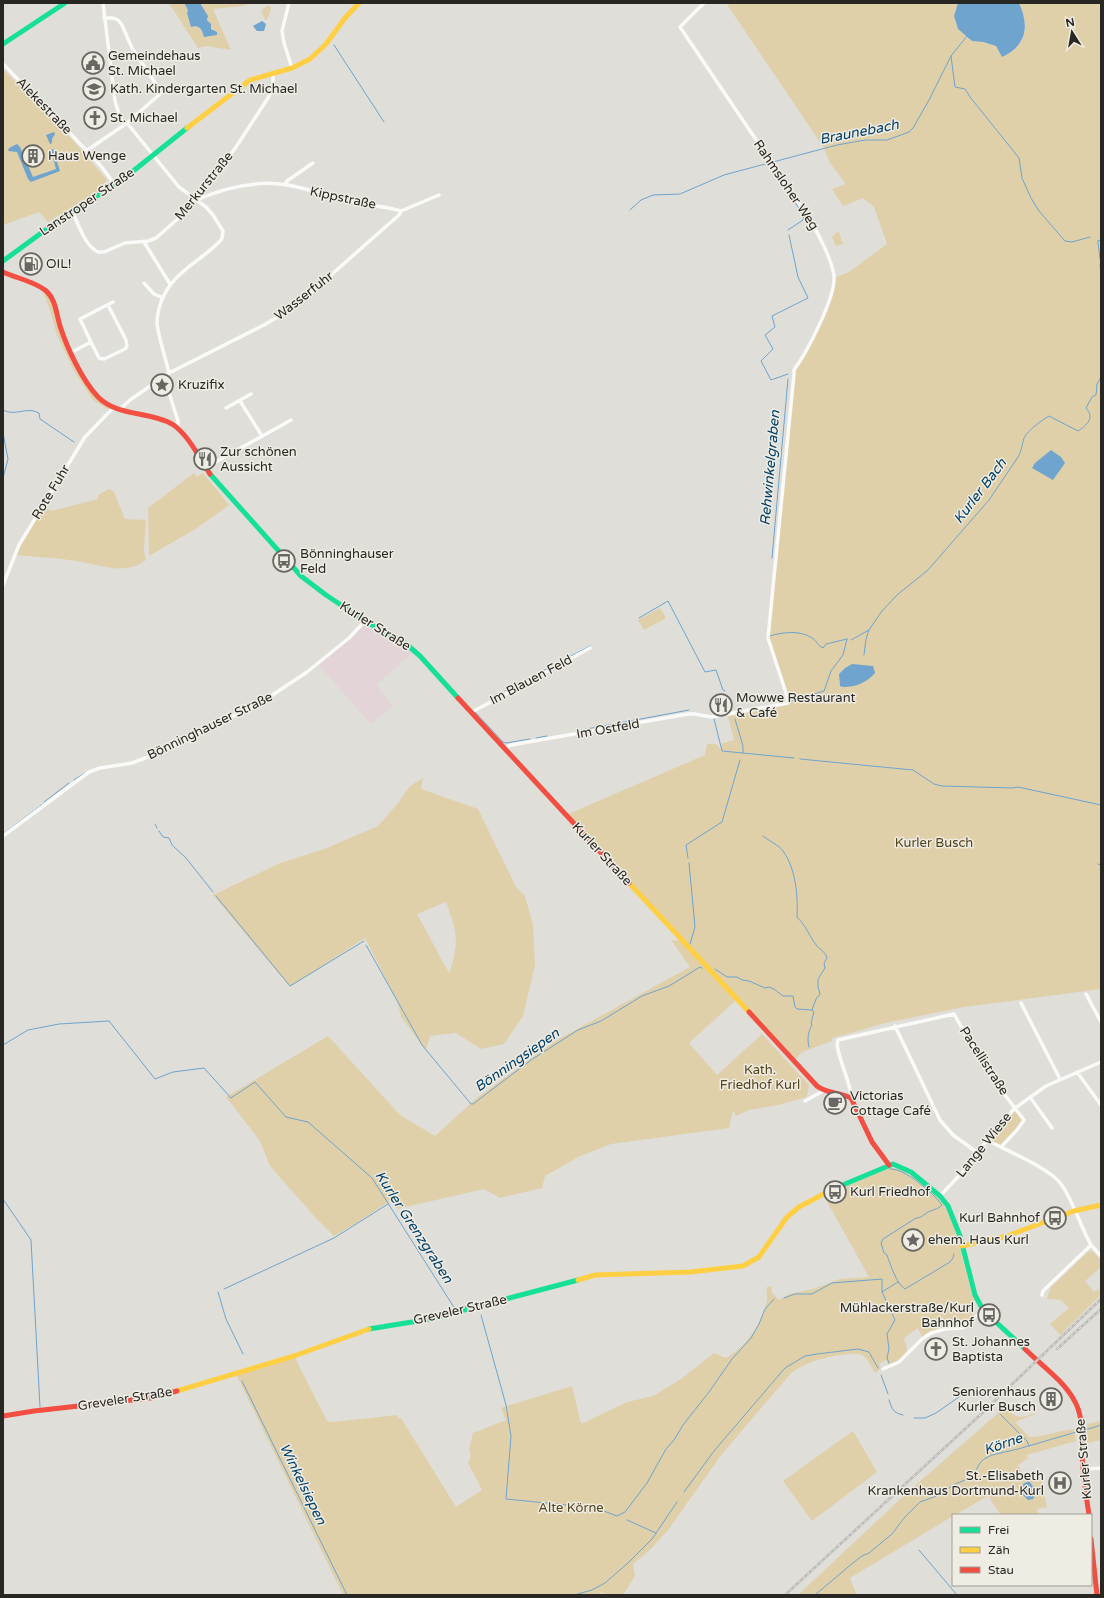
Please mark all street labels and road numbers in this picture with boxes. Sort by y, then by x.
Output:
street label: Alekestraße [13,74,75,138]
street label: Rahmsloher Weg [750,137,822,233]
street label: Merkurstraße [172,149,236,223]
street label: Lanstroper Straße [37,164,137,240]
street label: Kippstraße [309,183,377,213]
street label: Wasserfuhr [271,268,337,324]
street label: Rote Fuhr [28,462,74,522]
street label: Kurler Straße [337,598,413,654]
street label: Im Blauen Feld [487,652,575,708]
street label: Bönninghauser Straße [145,689,275,763]
street label: Im Ostfeld [575,716,641,742]
street label: Kurler Straße [569,819,635,889]
street label: Pacellistraße [956,1024,1012,1098]
street label: Lange Wiese [953,1109,1015,1181]
street label: Greveler Straße [412,1291,508,1329]
street label: Greveler Straße [77,1384,173,1414]
street label: Kurler Straße [1073,1418,1095,1500]

